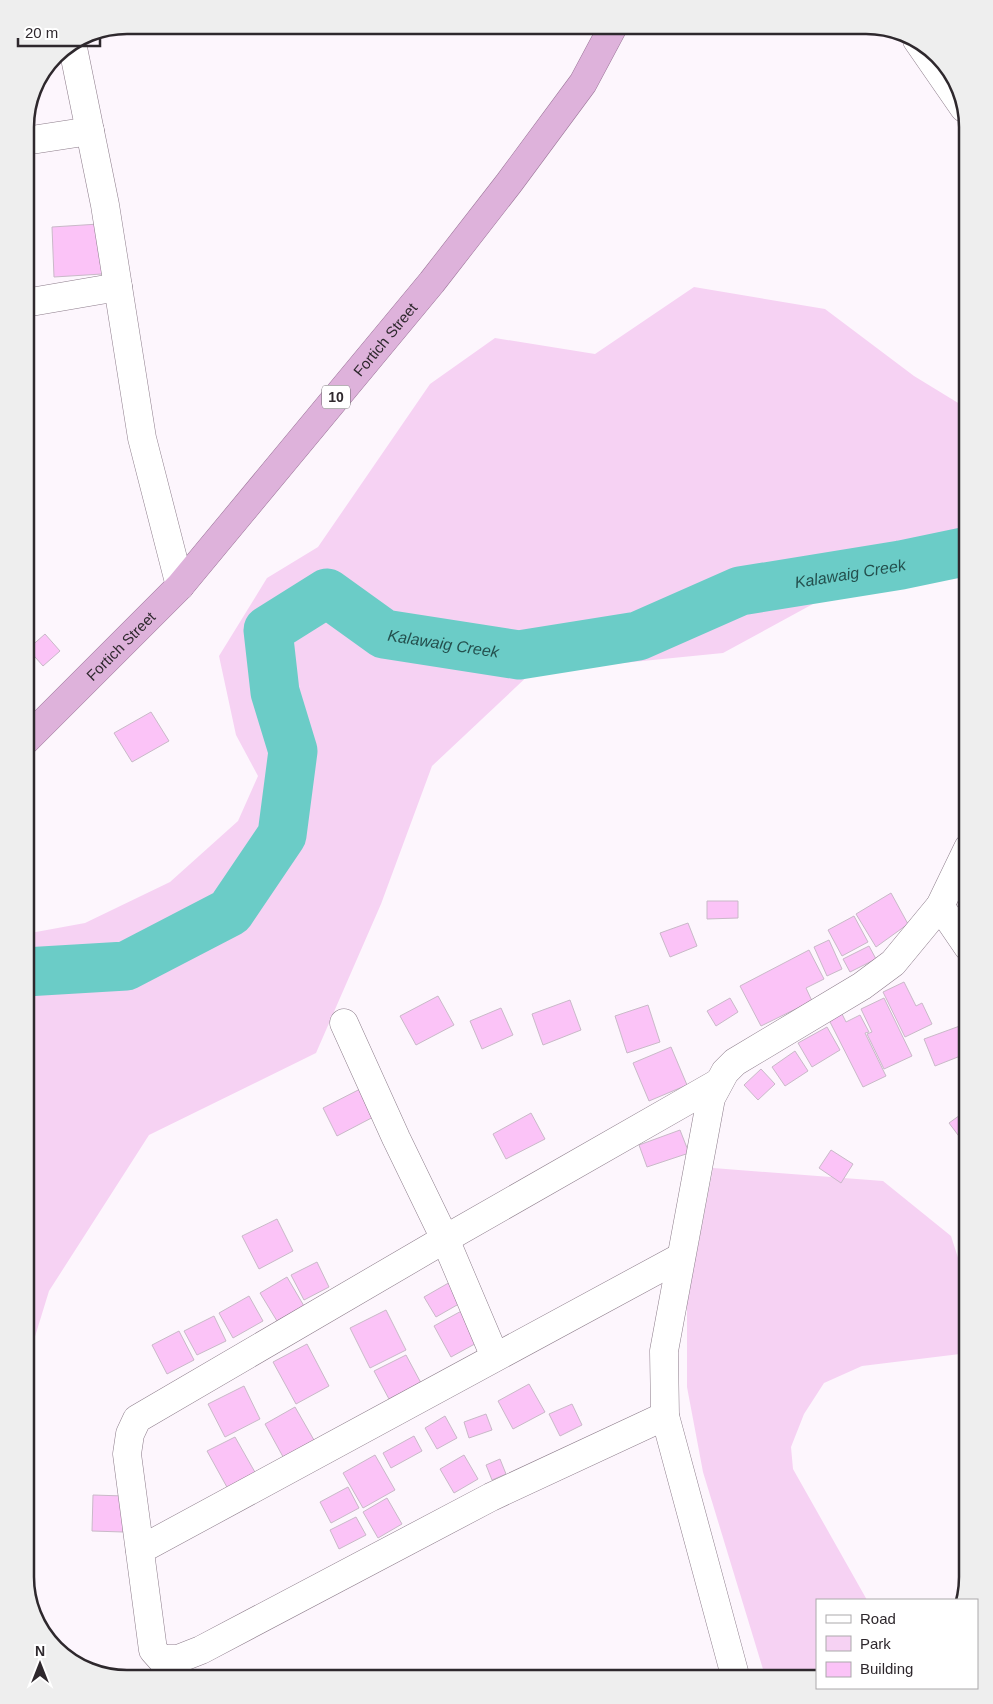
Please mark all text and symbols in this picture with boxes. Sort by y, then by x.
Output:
scale bar [18,15,100,47]
text: 20 m [25,24,58,41]
street label: Fortich Street [349,298,421,379]
road number: 10 [322,386,350,408]
water label: Kalawaig Creek [793,556,908,591]
street label: Fortich Street [83,607,159,683]
water label: Kalawaig Creek [387,626,501,660]
legend [816,1599,978,1689]
text: Road [860,1610,896,1627]
text: Park [860,1635,891,1652]
north arrow [15,1639,65,1689]
text: N [35,1643,45,1659]
text: Building [860,1660,913,1677]

